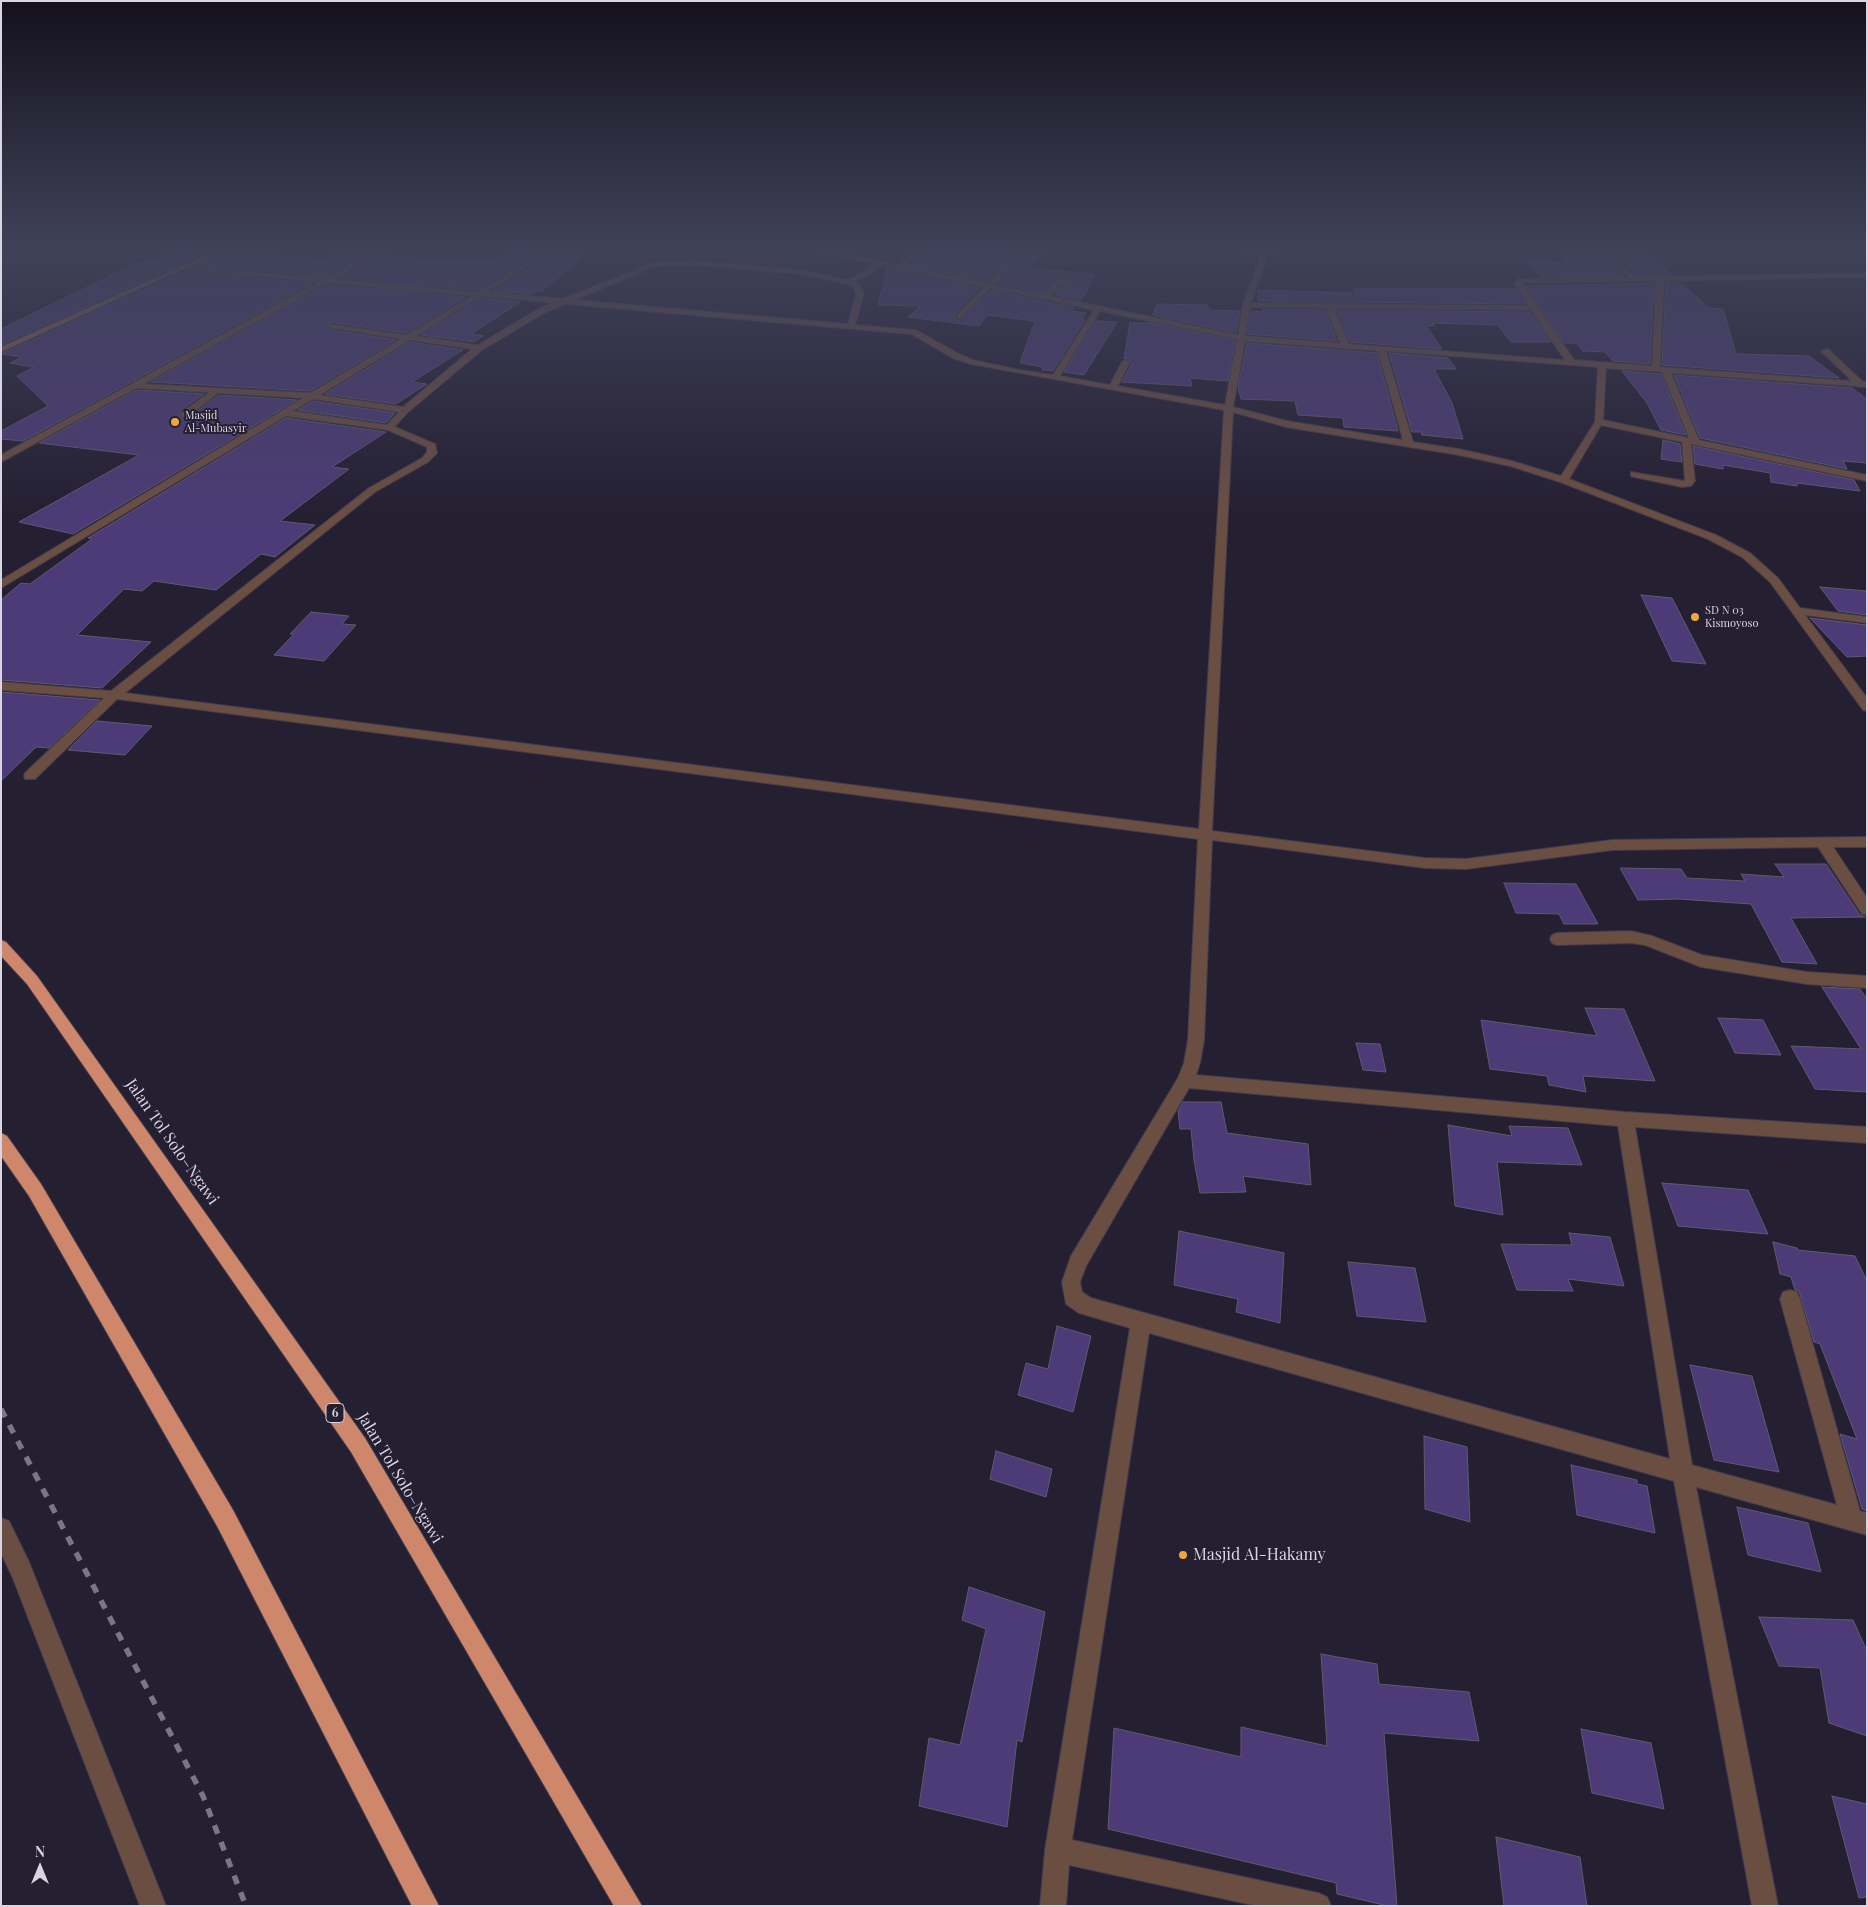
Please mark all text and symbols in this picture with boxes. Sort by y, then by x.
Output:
place label: Masjid Al-Mubasyir [185,409,247,435]
marker: Masjid Al-Mubasyir [169,416,181,428]
place label: SD N 03 Kismoyoso [1705,604,1758,630]
marker: SD N 03 Kismoyoso [1689,611,1701,623]
street label: Jalan Tol Solo–Ngawi [121,1075,223,1209]
road number: 6 [326,1404,344,1422]
street label: Jalan Tol Solo–Ngawi [353,1409,447,1547]
place label: Masjid Al-Hakamy [1193,1545,1326,1565]
marker: Masjid Al-Hakamy [1177,1549,1189,1561]
north arrow [15,1842,65,1892]
text: N [35,1842,45,1861]

